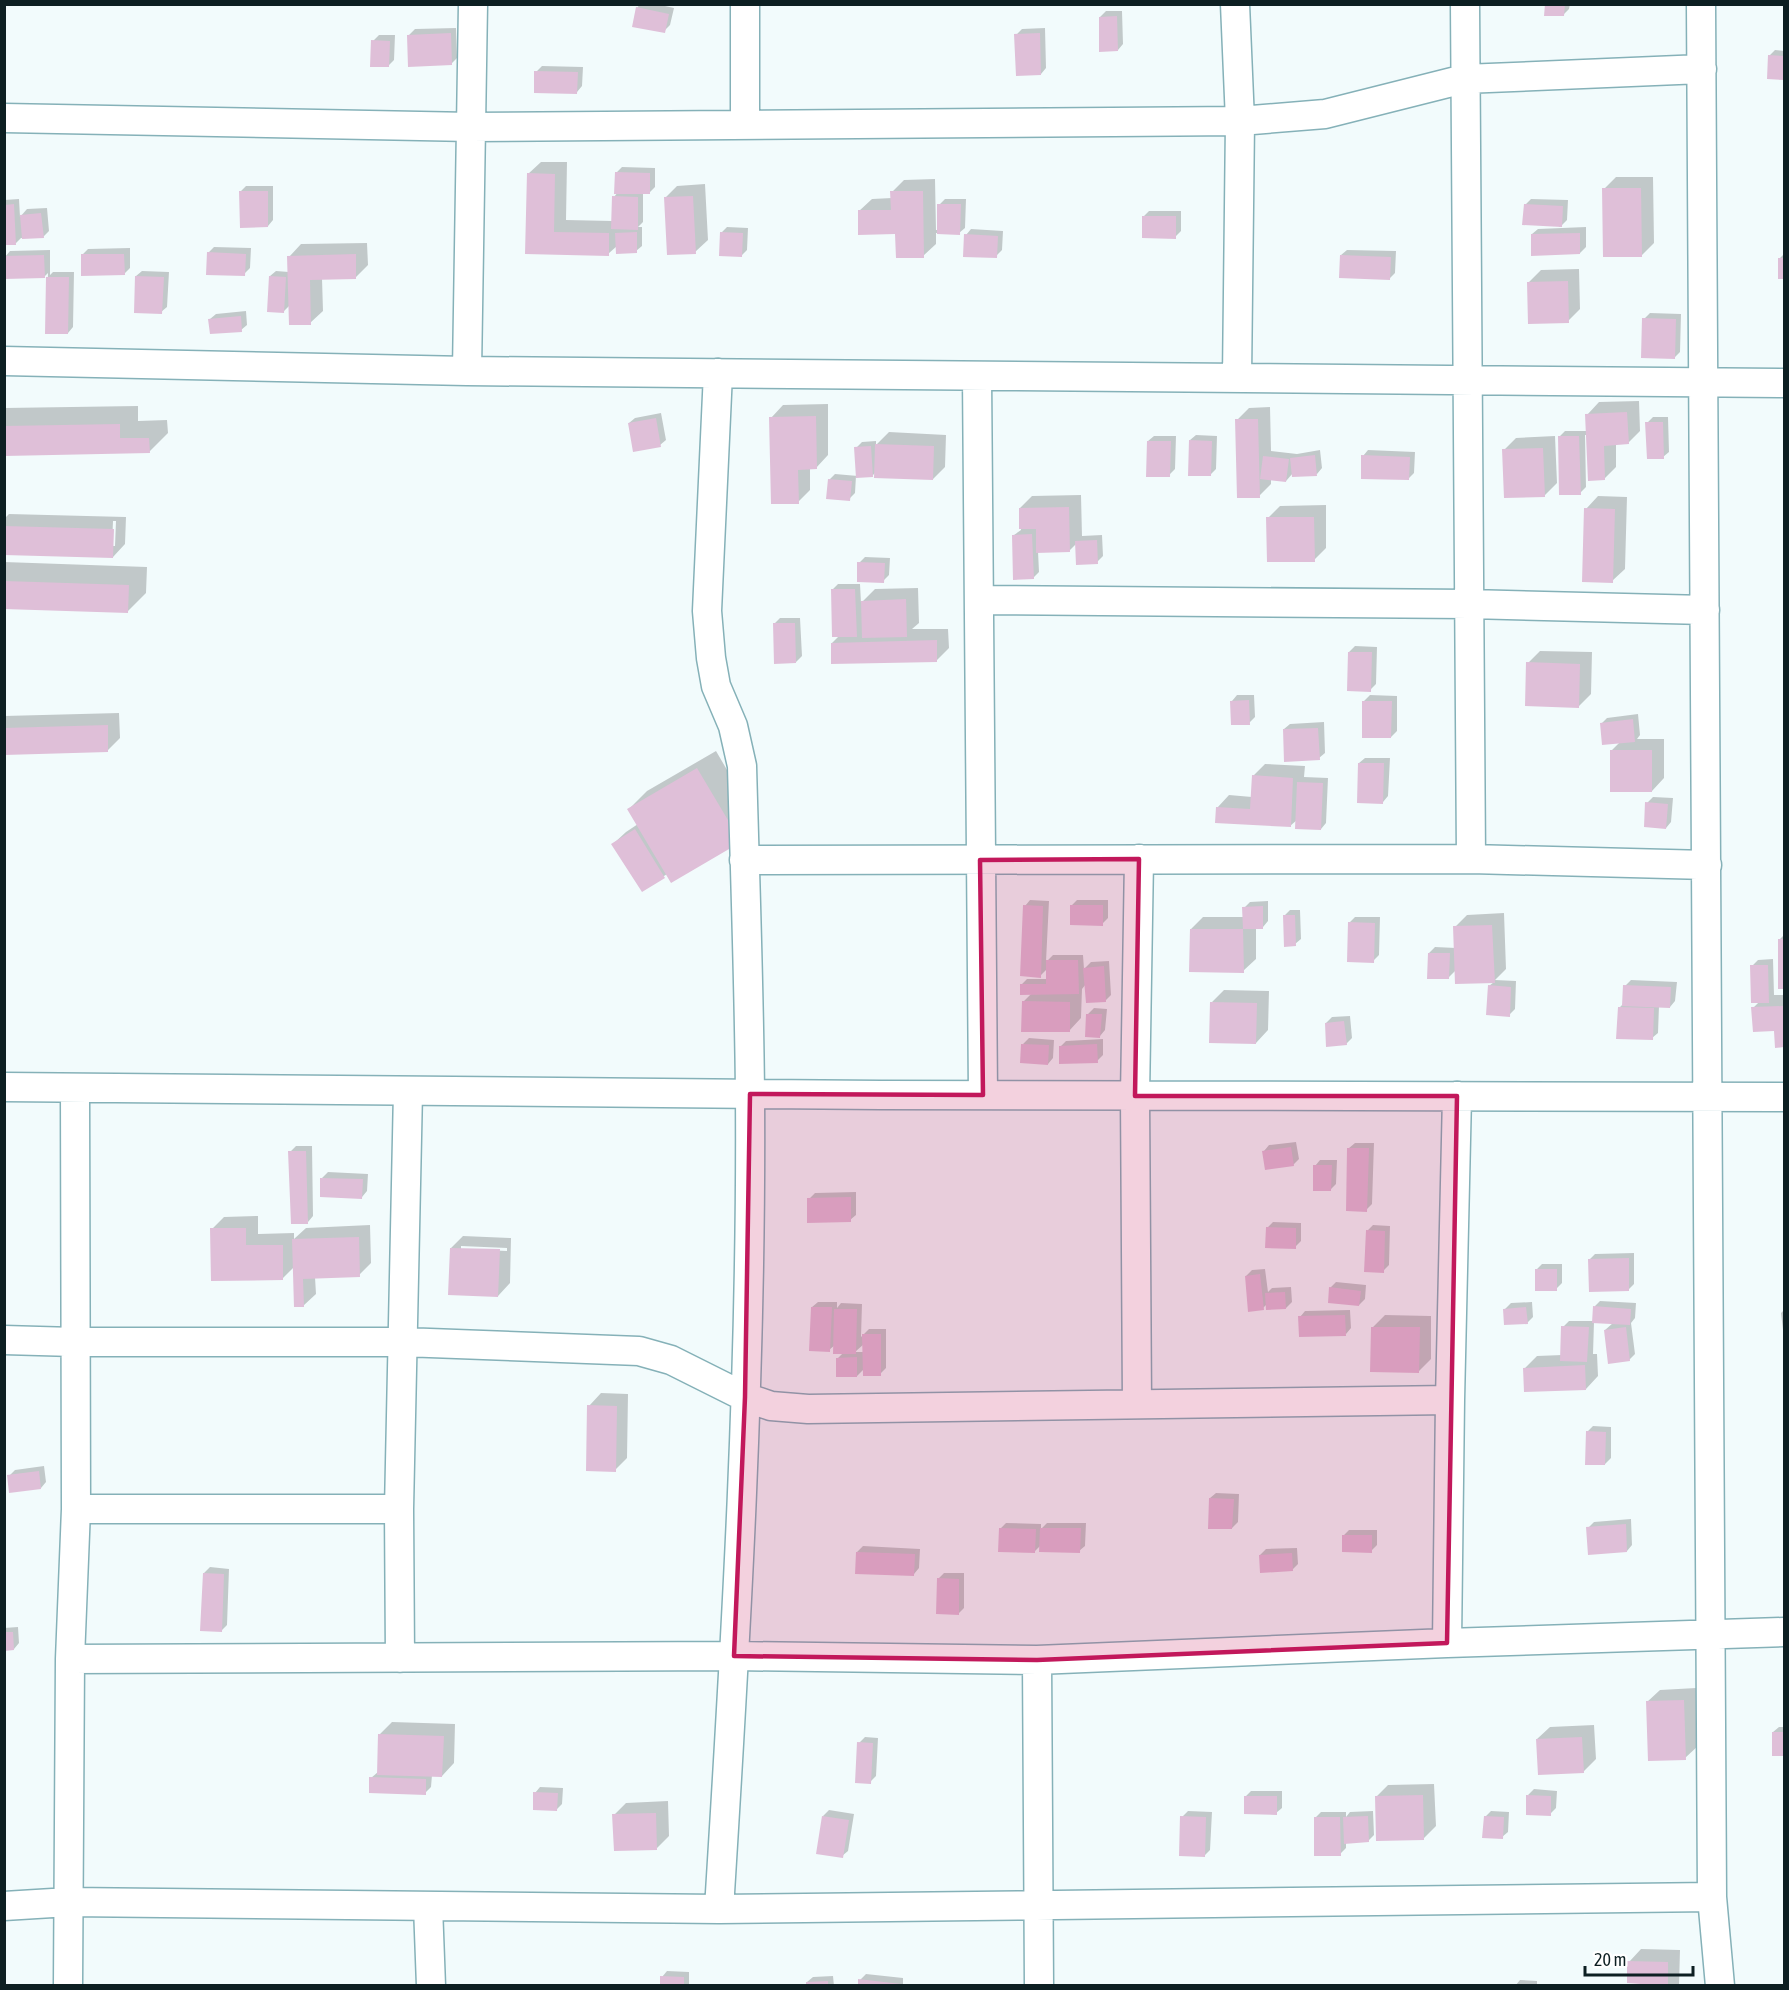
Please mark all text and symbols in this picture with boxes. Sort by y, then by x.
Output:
scale bar [1585,1939,1693,1977]
text: 20 m [1594,1949,1626,1970]

